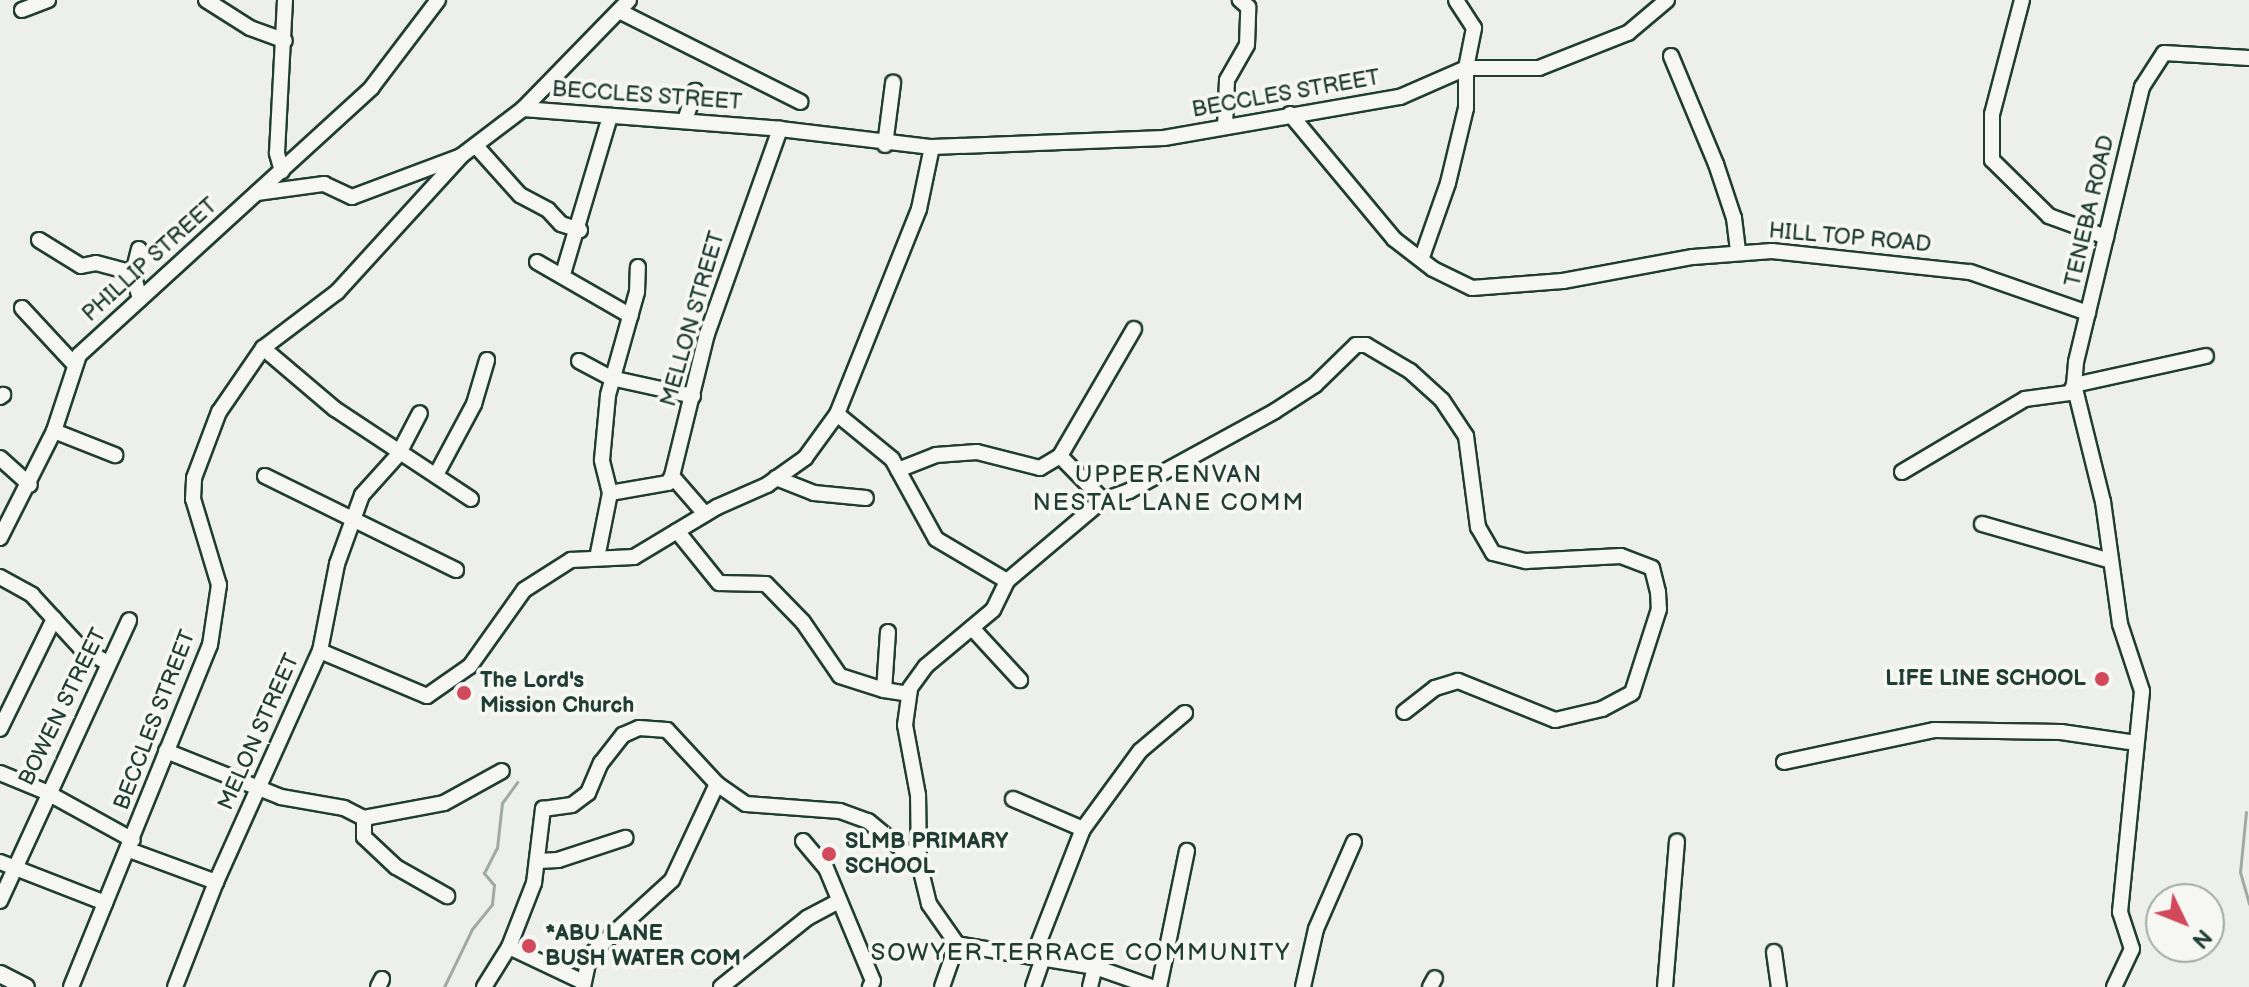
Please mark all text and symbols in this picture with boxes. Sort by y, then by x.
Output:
street label: BECCLES STREET [1190,64,1382,124]
street label: BECCLES STREET [551,76,743,116]
street label: TENEBA ROAD [2060,133,2120,289]
street label: PHILLIP STREET [77,192,223,328]
street label: HILL TOP ROAD [1767,218,1933,258]
street label: MELLON STREET [655,228,731,410]
district label: UPPER ENVAN NESTAL LANE COMM [1033,461,1305,517]
street label: BOWEN STREET [13,624,113,790]
street label: BECCLES STREET [108,626,202,814]
street label: MELON STREET [213,650,305,814]
place label: LIFE LINE SCHOOL [1885,666,2086,692]
place label: The Lord's Mission Church [480,667,634,718]
marker: LIFE LINE SCHOOL [2093,670,2111,688]
marker: The Lord's Mission Church [455,684,473,702]
place label: SLMB PRIMARY SCHOOL [845,828,1008,880]
marker: SLMB PRIMARY SCHOOL [820,845,838,863]
north arrow [2145,883,2225,963]
place label: *ABU LANE BUSH WATER COM [545,920,741,972]
text: N [2186,923,2217,954]
marker: *ABU LANE BUSH WATER COM [520,937,538,955]
district label: SOWYER TERRACE COMMUNITY [870,939,1292,967]

